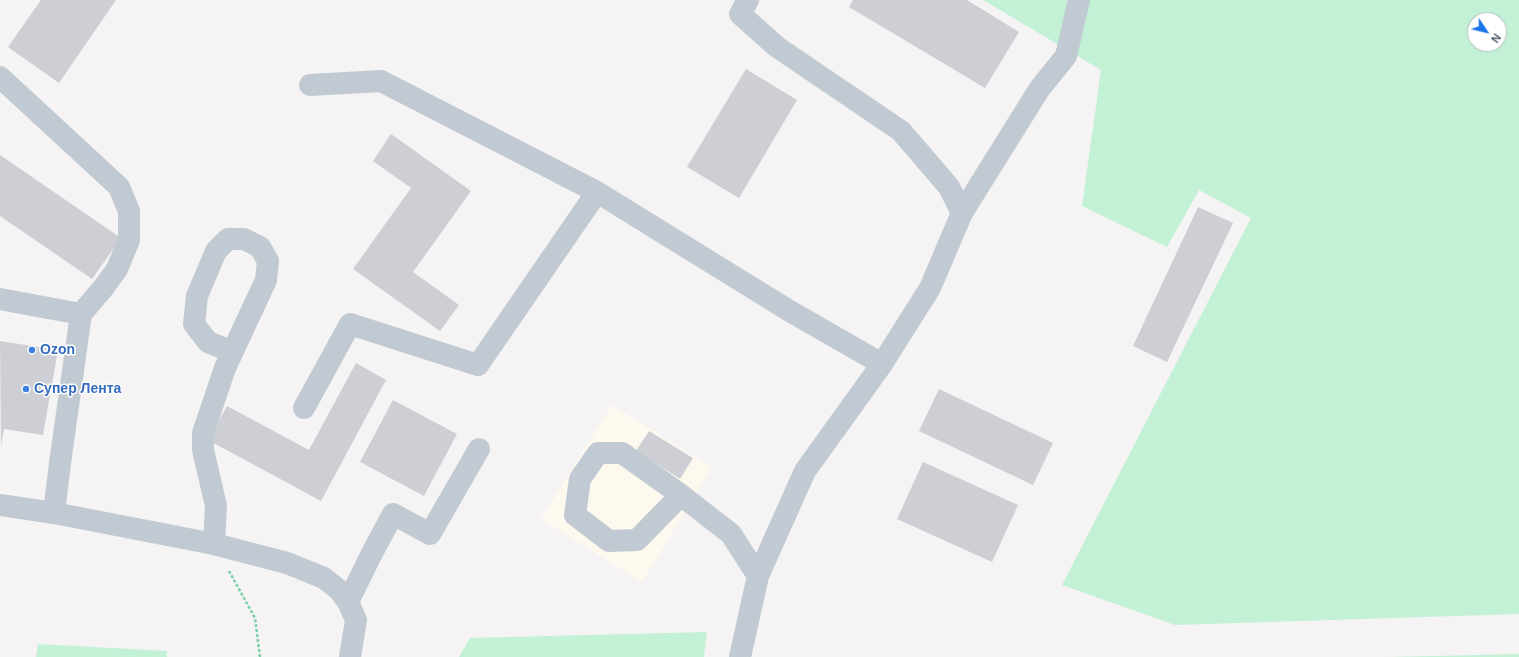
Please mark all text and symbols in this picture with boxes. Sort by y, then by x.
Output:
north arrow [1467,12,1507,52]
text: N [1489,32,1503,45]
place label: Ozon [40,342,75,358]
marker: Ozon [27,345,37,355]
place label: Супер Лента [34,381,121,397]
marker: Супер Лента [21,384,31,394]

